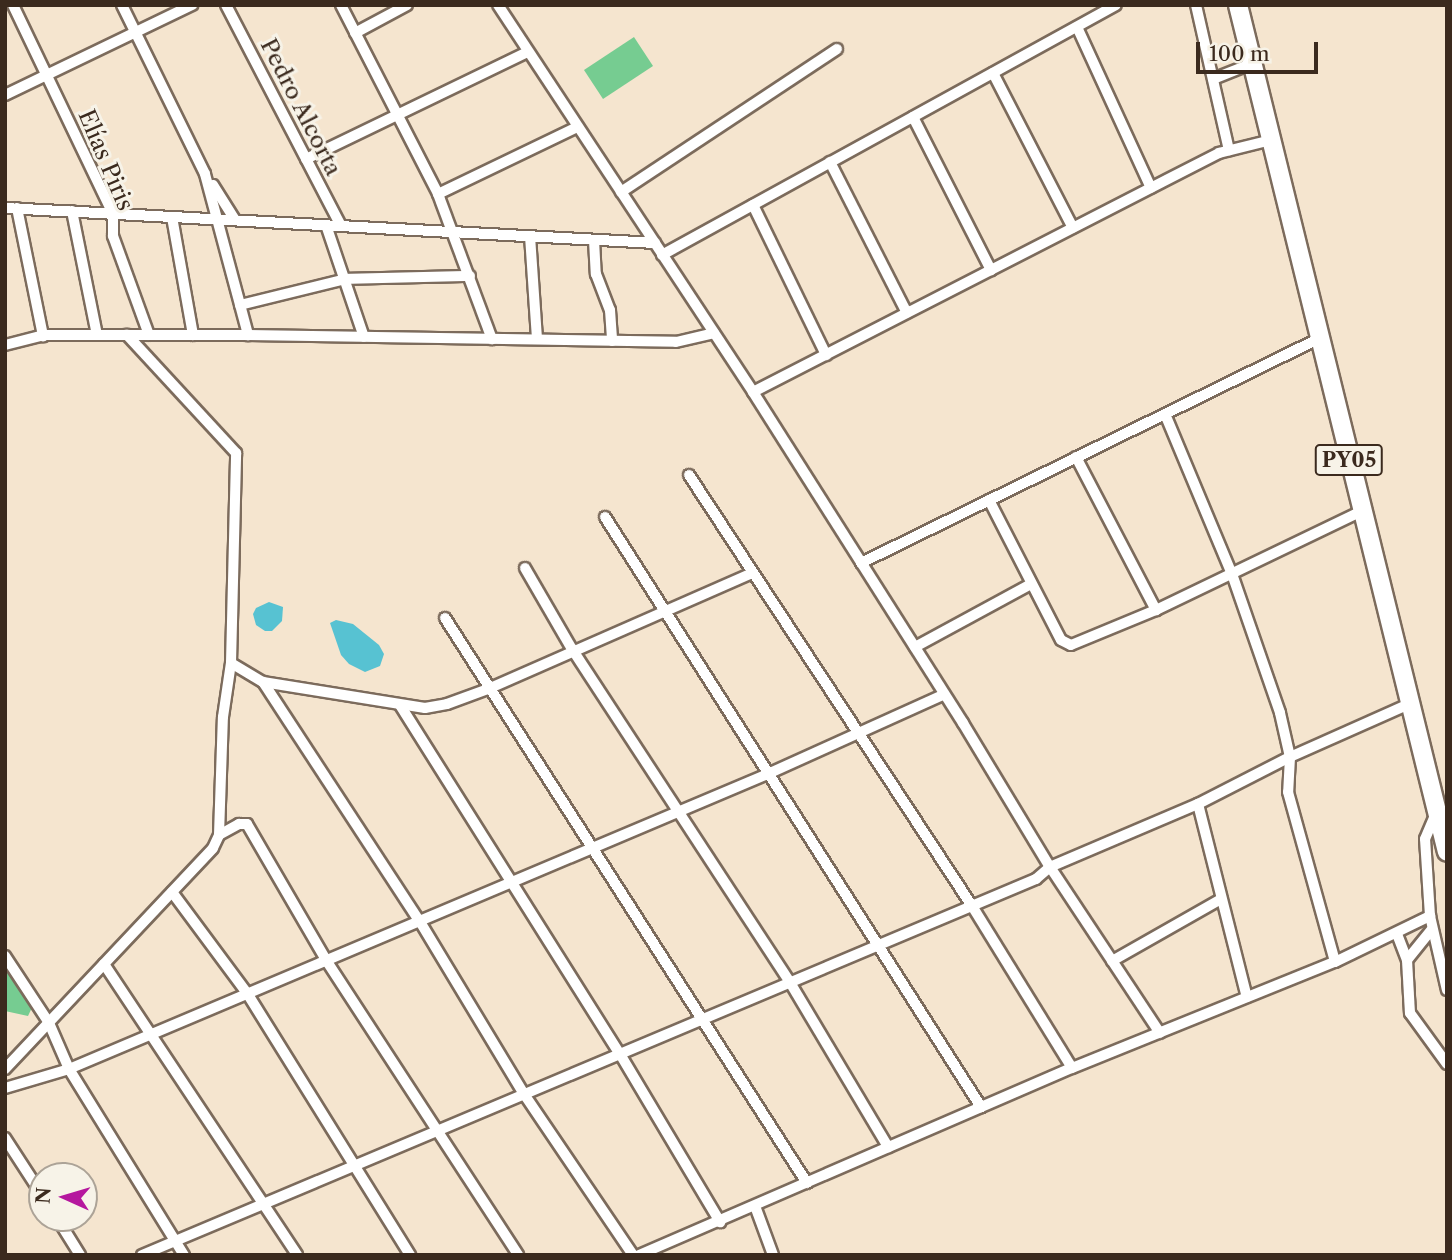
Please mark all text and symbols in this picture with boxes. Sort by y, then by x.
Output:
scale bar [1200,28,1322,72]
street label: Pedro Alcorta [254,33,348,181]
text: 100 m [1209,41,1270,66]
street label: Elías Piris [72,105,140,215]
road number: PY05 [1314,442,1384,477]
north arrow [28,1162,98,1232]
text: N [31,1187,56,1205]

